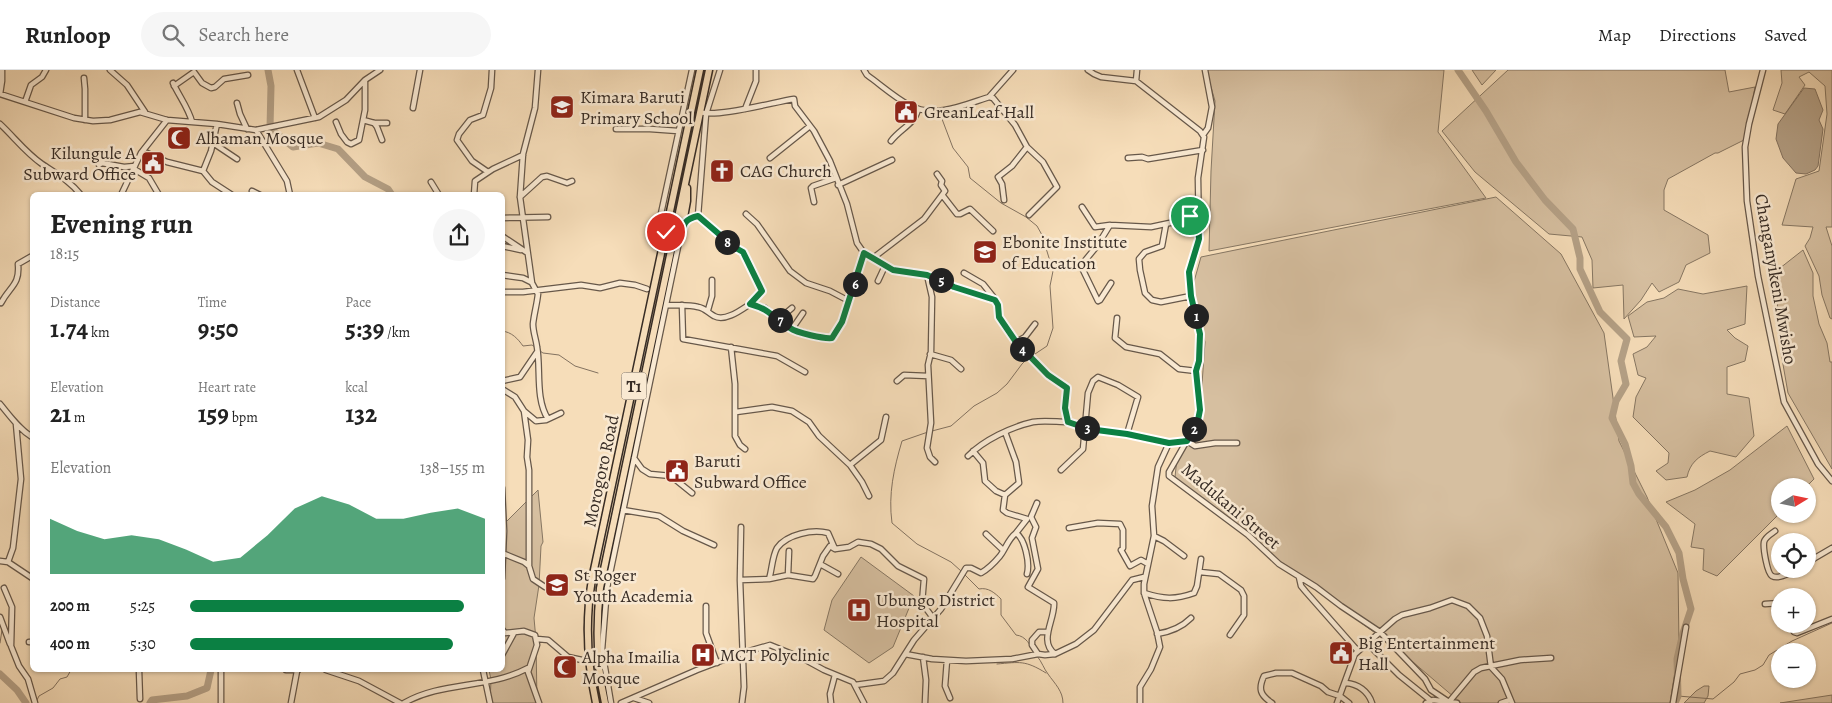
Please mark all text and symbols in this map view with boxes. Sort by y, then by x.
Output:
search box [141,12,491,57]
text: Runloop [25,19,111,51]
icon: search [159,21,187,49]
text: Search here [199,22,289,48]
text: Map [1598,23,1631,47]
text: Directions [1659,23,1736,47]
text: Saved [1764,23,1807,47]
place label: Kimara Baruti Primary School [580,85,693,130]
school or university icon: Kimara Baruti Primary School [549,94,575,120]
public building icon: GreanLeaf Hall [893,99,919,125]
place label: GreanLeaf Hall [924,100,1034,124]
mosque icon: Alhaman Mosque [166,125,192,151]
place label: Alhaman Mosque [195,126,324,150]
place label: Kilungule A Subward Office [23,141,136,186]
public building icon: Kilungule A Subward Office [140,150,166,176]
church icon: CAG Church [709,158,735,184]
place label: CAG Church [740,159,832,183]
street label: Changanyikeni Mwisho [1749,192,1803,366]
pin [1169,195,1211,237]
icon: arrive [1176,202,1204,230]
text: Evening run [50,205,193,243]
button: share [433,209,485,261]
pin [645,211,687,253]
icon: check [652,218,680,246]
pin: 8 [714,230,740,254]
place label: Ebonite Institute of Education [1002,230,1127,275]
text: 8 [724,233,731,252]
school or university icon: Ebonite Institute of Education [972,239,998,265]
text: 18:15 [50,243,79,265]
pin: 5 [928,268,954,292]
text: 5 [939,271,944,290]
pin: 6 [842,272,868,296]
text: 6 [852,275,859,294]
text: Distance [50,293,100,312]
text: Time [198,293,227,312]
text: Pace [345,293,371,312]
pin: 1 [1184,304,1208,328]
text: 1 [1194,307,1199,326]
pin: 7 [768,308,792,332]
text: 7 [778,311,783,330]
text: 1.74 [50,312,88,346]
text: 9:50 [198,312,238,346]
text: 5:39 [345,312,384,346]
text: km [88,323,110,342]
text: /km [384,323,410,342]
pin: 4 [1010,336,1034,362]
text: 4 [1019,340,1026,359]
road number: T1 [622,372,646,400]
text: Elevation [50,378,104,397]
text: Heart rate [198,378,256,397]
text: kcal [345,378,368,397]
text: 21 [50,397,71,431]
text: 159 [198,397,229,431]
text: 132 [345,397,377,431]
text: m [71,408,85,427]
text: bpm [229,408,258,427]
street label: Morogoro Road [577,412,625,529]
pin: 3 [1074,416,1100,440]
pin: 2 [1182,416,1206,442]
text: 3 [1084,419,1091,438]
text: 2 [1191,420,1198,439]
place label: Baruti Subward Office [694,449,807,494]
text: Elevation [50,457,111,479]
text: 138–155 m [420,457,485,479]
street label: Madukani Street [1176,457,1286,555]
public building icon: Baruti Subward Office [664,458,690,484]
north arrow [1771,478,1816,522]
map controls [1771,478,1816,688]
button: locate [1771,533,1816,578]
place label: St Roger Youth Academia [573,563,694,608]
school or university icon: St Roger Youth Academia [544,572,570,598]
place label: Ubungo District Hospital [876,588,995,633]
button: + [1771,588,1816,633]
text: 200 m [50,595,90,617]
text: 5:25 [130,595,155,617]
hospital icon: Ubungo District Hospital [846,597,872,623]
place label: Big Entertainment Hall [1358,631,1495,676]
text: 400 m [50,633,90,655]
text: 5:30 [130,633,156,655]
public building icon: Big Entertainment Hall [1328,640,1354,666]
hospital icon: MCT Polyclinic [690,642,716,668]
place label: MCT Polyclinic [720,643,830,667]
button: − [1771,643,1816,688]
place label: Alpha Imailia Mosque [581,645,681,690]
mosque icon: Alpha Imailia Mosque [552,654,578,680]

